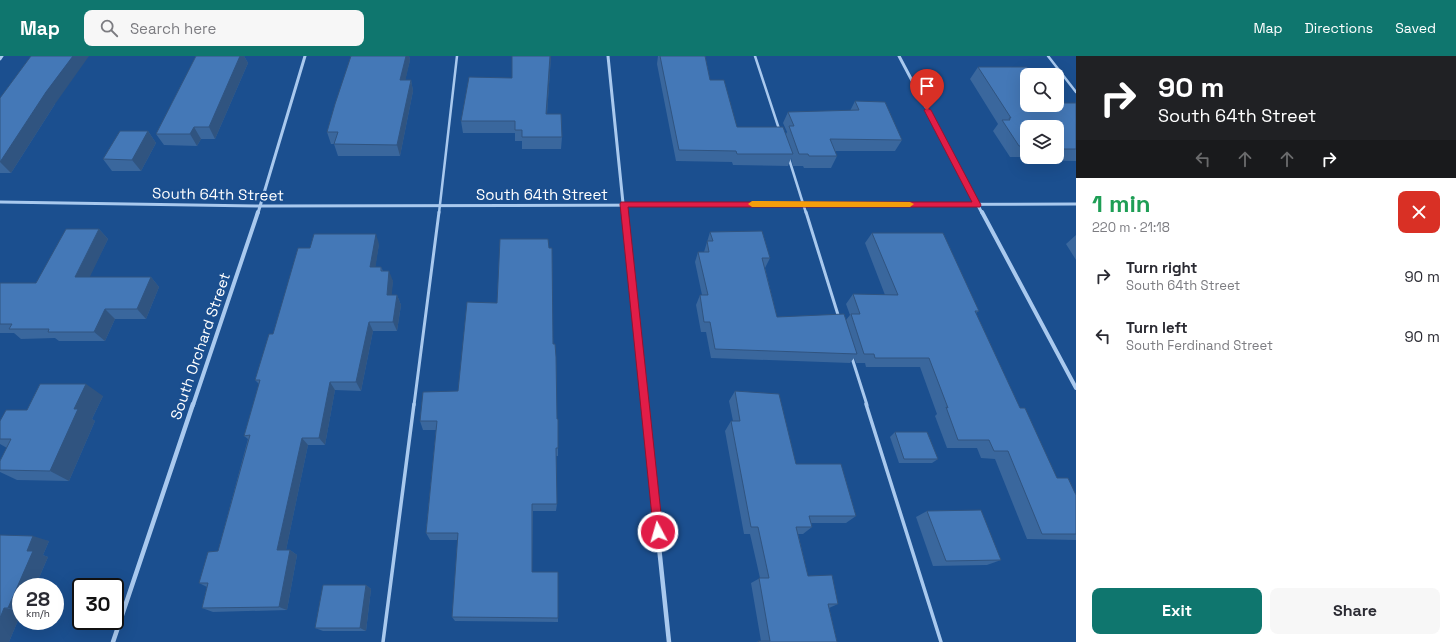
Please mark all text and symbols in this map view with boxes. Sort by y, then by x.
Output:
search box [84,10,364,46]
text: Map [20,16,60,41]
icon: search [98,17,120,39]
text: Search here [130,19,216,38]
text: Map [1253,19,1283,37]
text: Directions [1305,19,1373,37]
text: Saved [1395,19,1436,37]
map controls [1020,68,1064,164]
button: search [1020,68,1064,112]
pin [910,69,944,110]
text: 90 m [1158,69,1224,105]
icon: right [1092,72,1144,124]
icon: arrive [916,75,938,97]
text: South 64th Street [1158,104,1316,127]
button: layers [1020,120,1064,164]
icon: left [1192,148,1214,170]
icon: ahead [1234,148,1256,170]
icon: ahead [1276,148,1298,170]
icon: right [1318,148,1340,170]
street label: South 64th Street [152,183,284,205]
street label: South 64th Street [476,185,608,204]
text: 1 min [1092,188,1151,219]
button: close [1398,191,1440,233]
text: 220 m · 21:18 [1092,219,1170,236]
text: Turn right [1126,258,1197,277]
icon: right [1092,265,1114,287]
text: 90 m [1404,267,1440,286]
street label: South Orchard Street [166,270,234,422]
text: South 64th Street [1126,277,1240,294]
text: Turn left [1126,318,1188,337]
icon: left [1092,325,1114,347]
text: 90 m [1404,327,1440,346]
text: South Ferdinand Street [1126,337,1273,354]
position arrow [637,511,679,553]
speed limit sign: 30 [72,578,124,630]
text: 28 [26,586,50,612]
button: Exit [1092,588,1262,634]
button: Share [1270,588,1440,634]
text: km/h [26,607,50,620]

